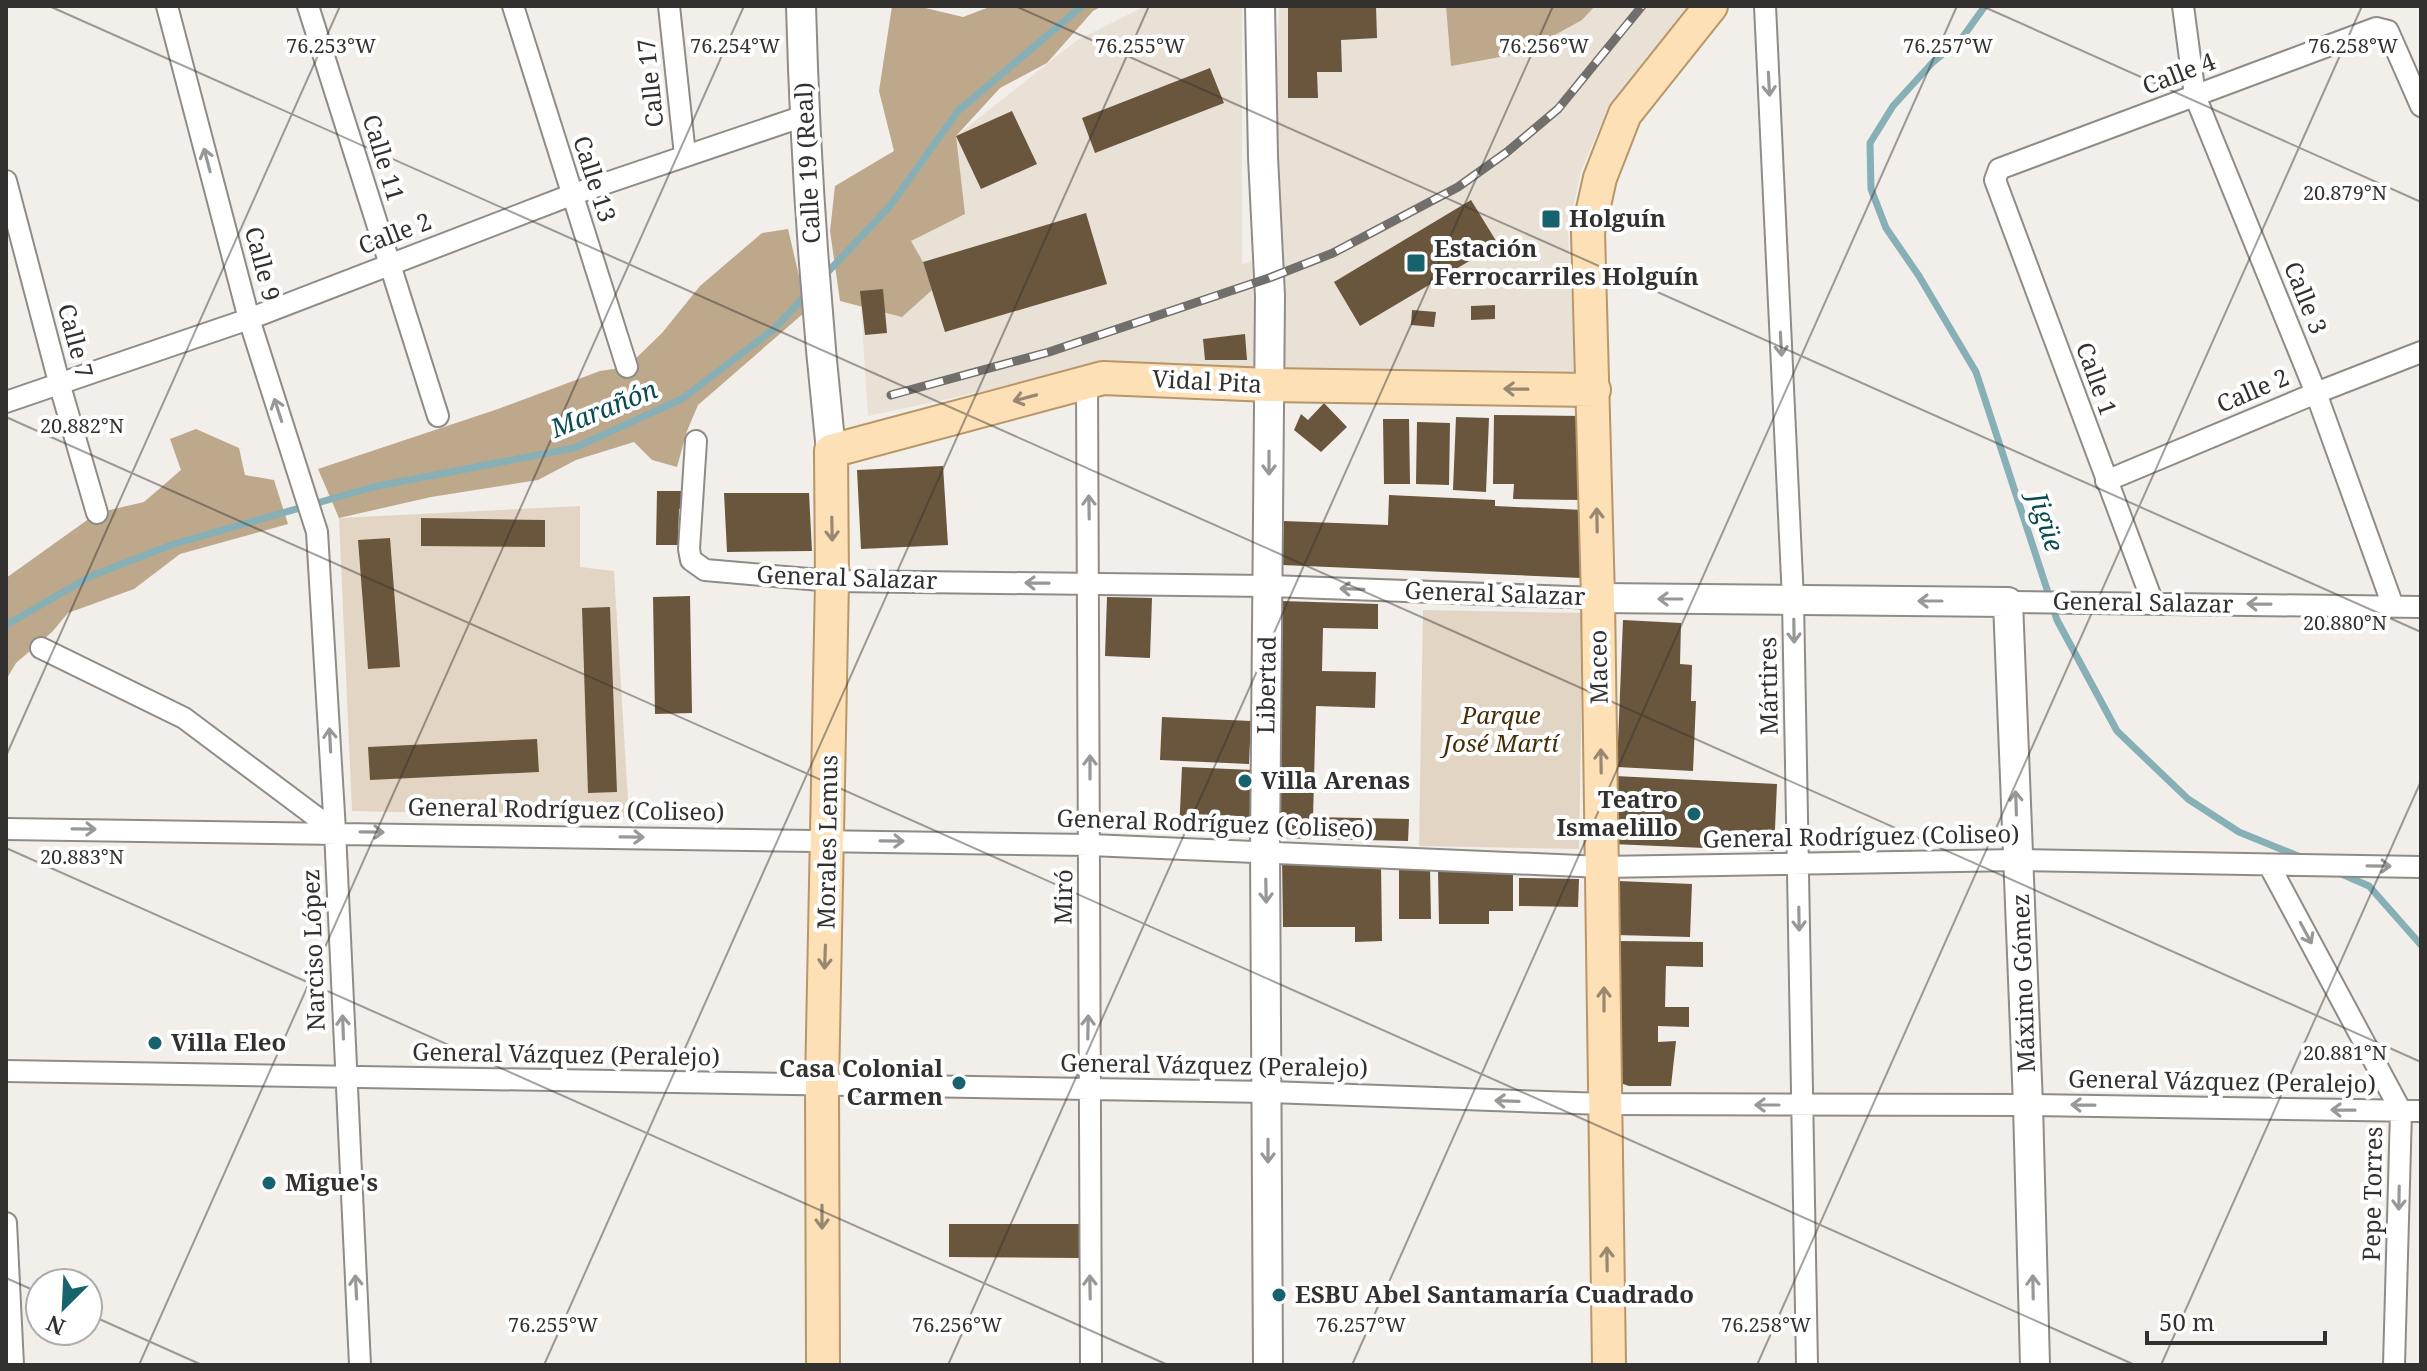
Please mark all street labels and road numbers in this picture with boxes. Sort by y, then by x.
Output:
street label: Calle 17 [628,37,671,129]
street label: Calle 4 [2137,43,2220,102]
street label: Calle 19 (Real) [786,82,827,245]
street label: Calle 11 [356,110,413,205]
street label: Calle 13 [566,131,625,226]
street label: Calle 2 [353,204,436,262]
street label: Calle 9 [238,223,289,304]
street label: Calle 3 [2277,256,2336,339]
street label: Calle 7 [51,300,102,381]
street label: Calle 1 [2069,337,2126,420]
street label: Calle 2 [2211,360,2294,420]
street label: Vidal Pita [1151,361,1263,400]
street label: General Salazar [756,557,938,596]
street label: General Salazar [1404,573,1586,612]
street label: General Salazar [2052,583,2234,620]
street label: Maceo [1580,629,1615,705]
street label: Libertad [1248,635,1283,734]
street label: Mártires [1750,637,1785,736]
street label: Morales Lemus [808,754,845,930]
street label: General Rodríguez (Coliseo) [407,789,725,828]
street label: General Rodríguez (Coliseo) [1056,800,1374,845]
street label: General Rodríguez (Coliseo) [1702,816,2020,855]
street label: Narciso López [293,868,332,1032]
street label: Miró [1046,869,1079,925]
street label: Máximo Gómez [2003,893,2042,1073]
street label: General Vázquez (Peralejo) [412,1034,720,1073]
street label: General Vázquez (Peralejo) [1060,1045,1368,1084]
street label: General Vázquez (Peralejo) [2068,1061,2376,1100]
street label: Pepe Torres [2354,1126,2389,1262]

